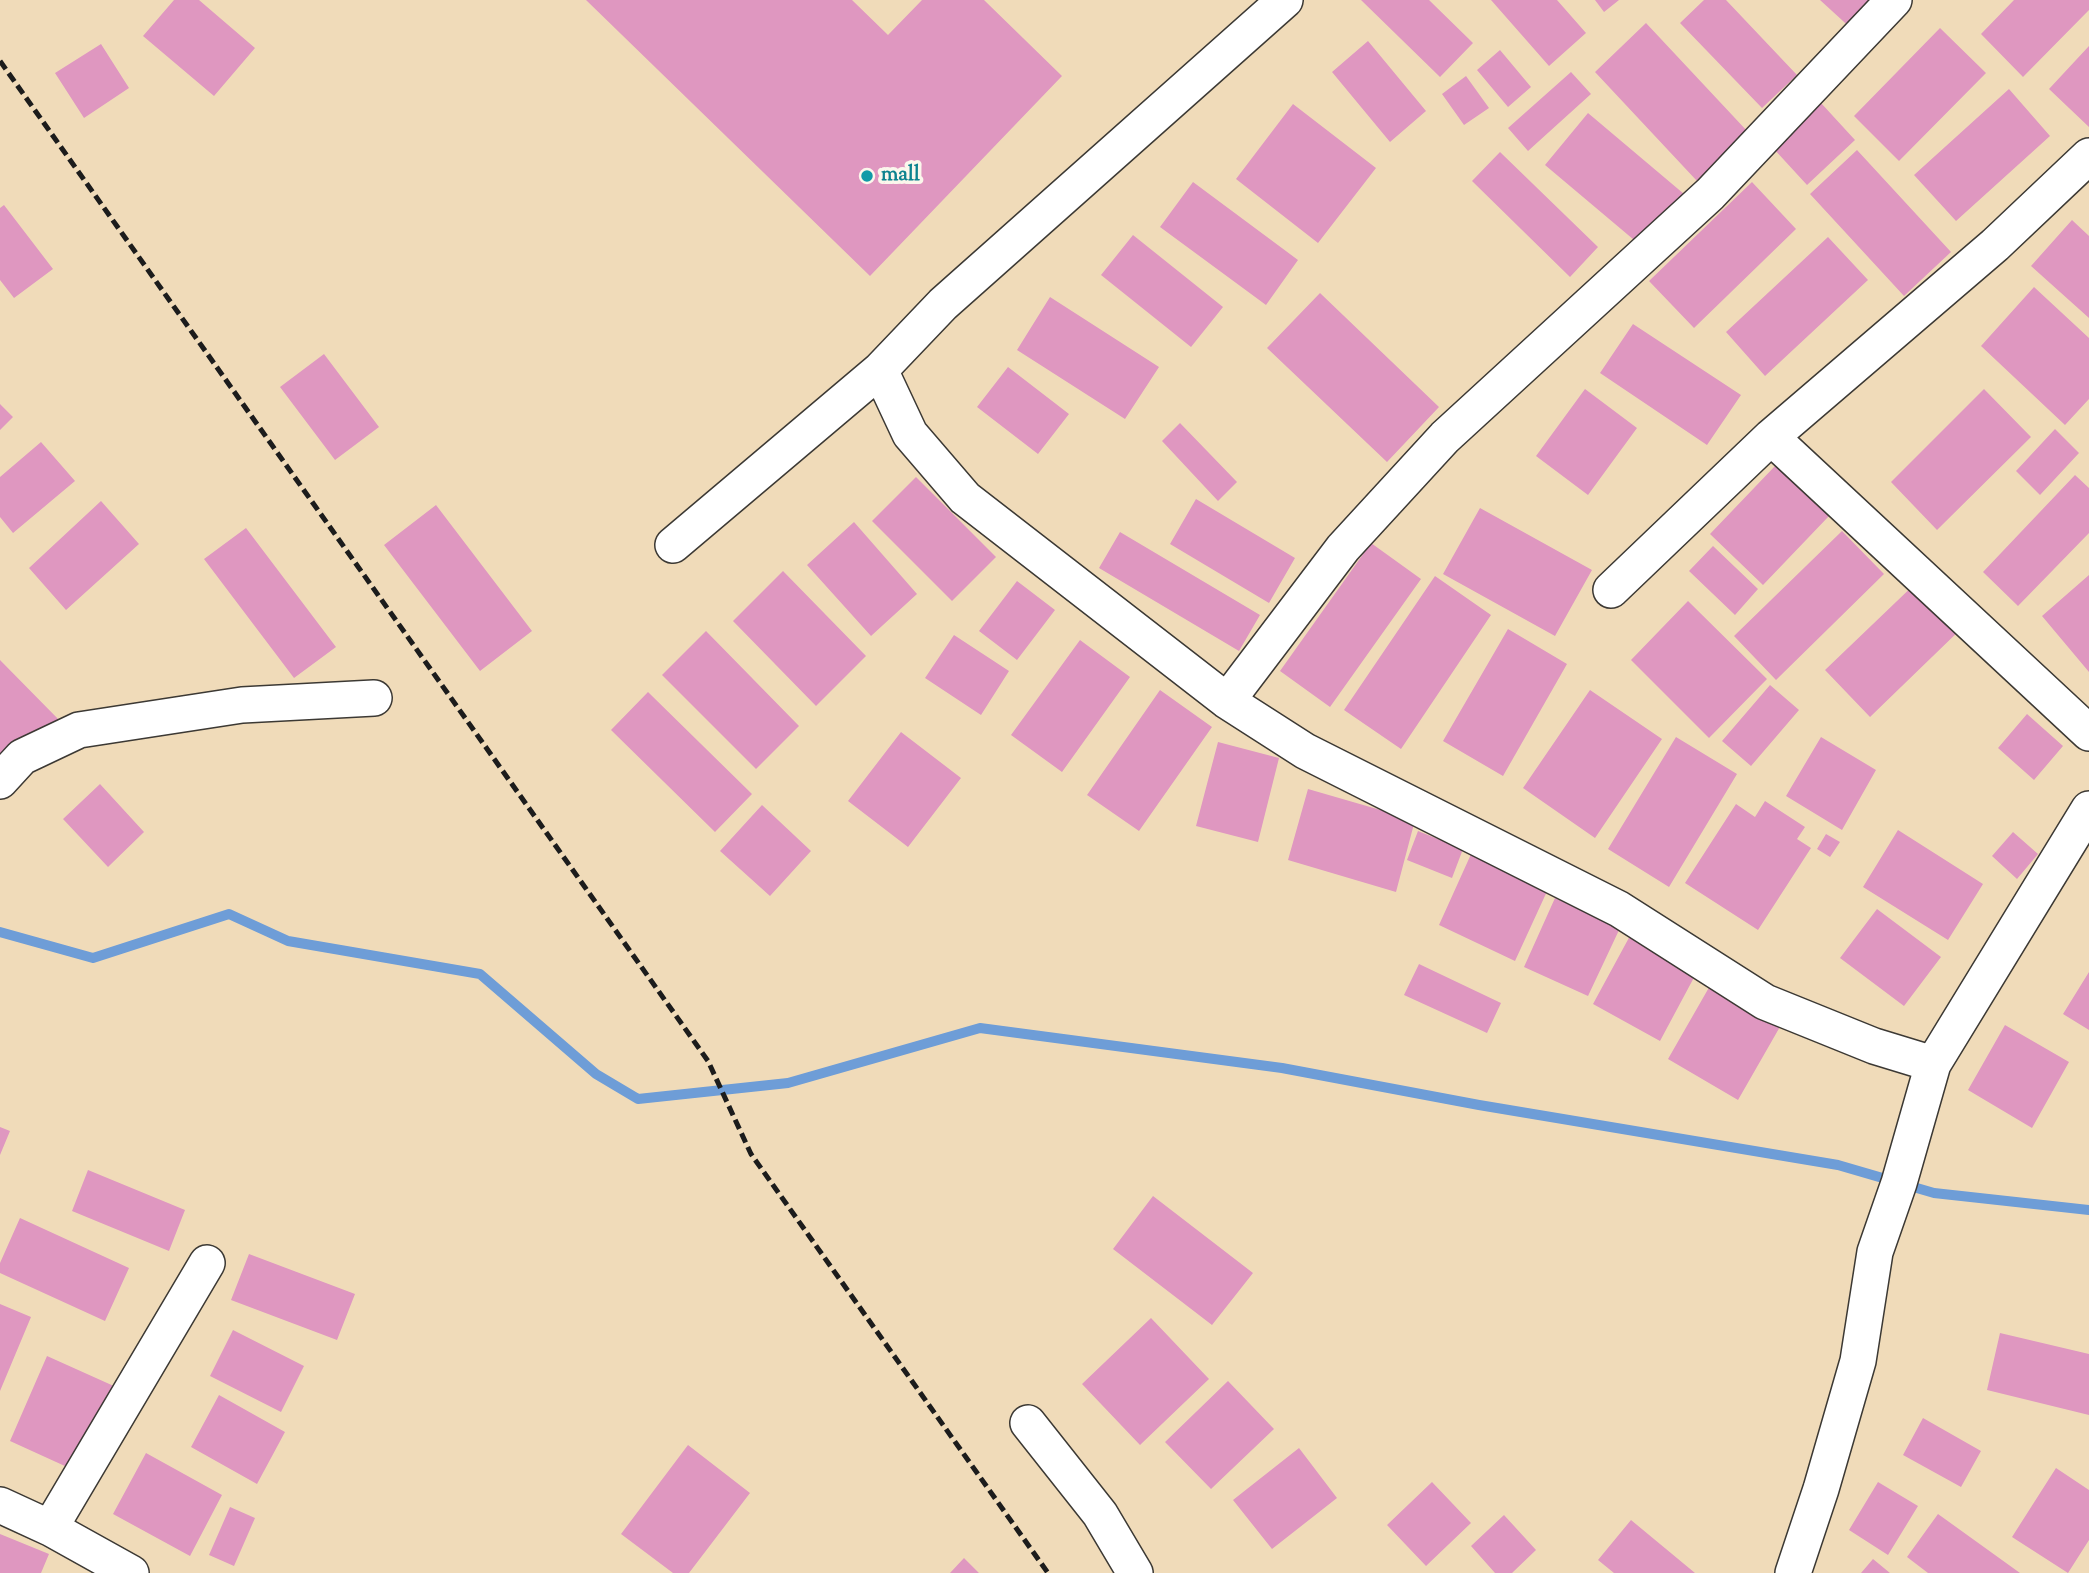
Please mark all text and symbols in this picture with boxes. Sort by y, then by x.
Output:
place label: mall [881,163,920,189]
marker: mall [859,168,875,184]

